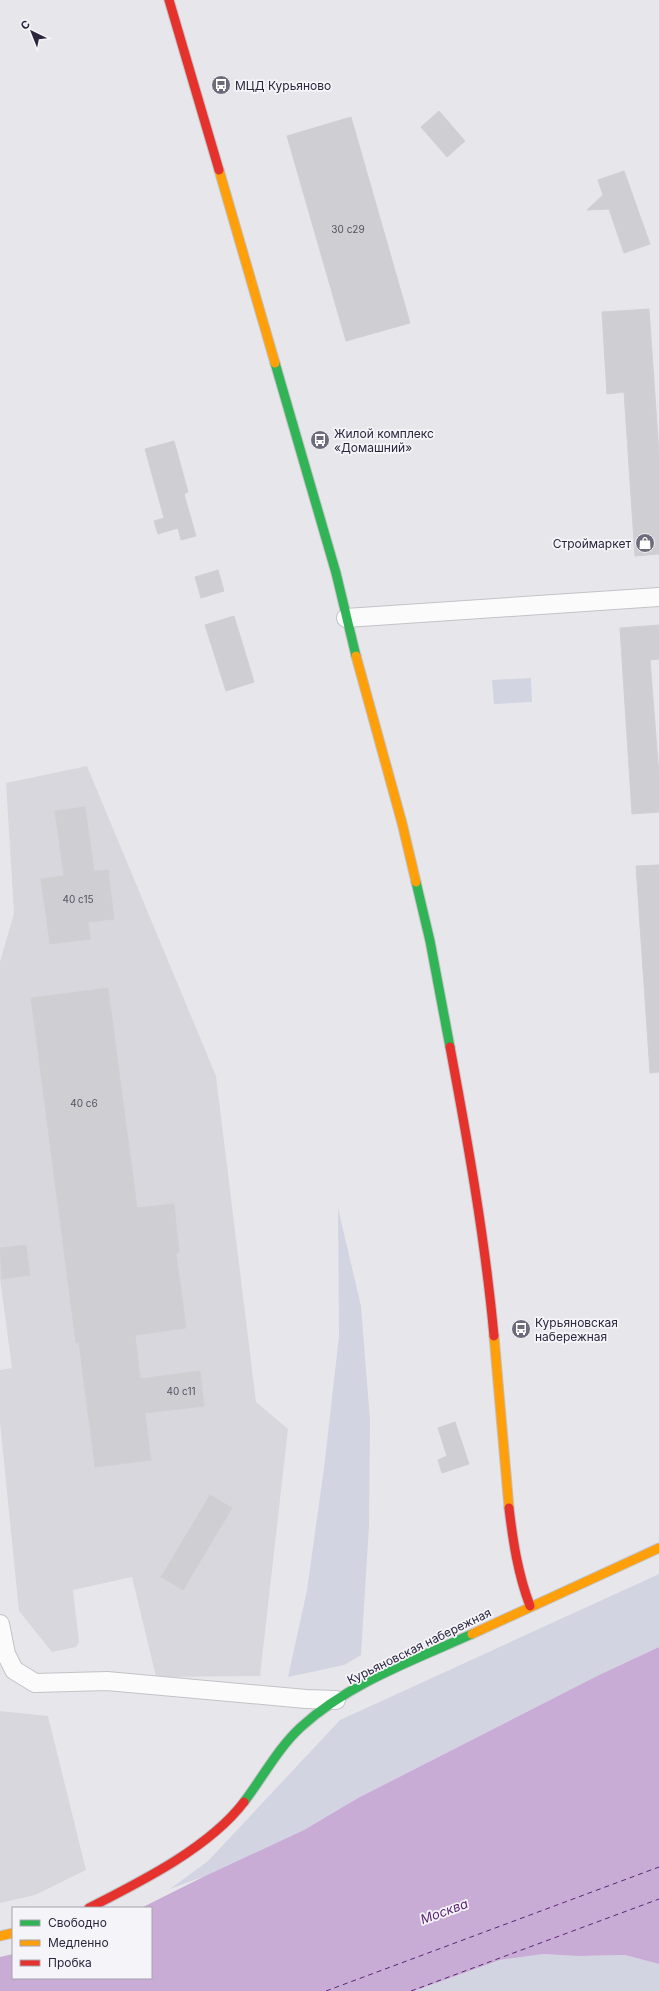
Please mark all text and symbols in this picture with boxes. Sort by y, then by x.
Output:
north arrow [12,12,52,52]
text: С [17,17,33,33]
bus stop icon: МЦД Курьяново [210,74,232,96]
place label: МЦД Курьяново [235,78,331,93]
house number: 30 с29 [331,223,365,235]
place label: Жилой комплекс «Домашний» [334,426,434,455]
bus stop icon: Жилой комплекс «Домашний» [309,429,331,451]
shop icon: Строймаркет [634,532,656,554]
place label: Строймаркет [553,536,631,551]
house number: 40 с15 [62,893,94,905]
house number: 40 с6 [70,1097,98,1109]
place label: Курьяновская набережная [535,1315,618,1344]
bus stop icon: Курьяновская набережная [510,1318,532,1340]
house number: 40 с11 [166,1385,196,1397]
street label: Курьяновская набережная [345,1605,493,1687]
water label: Москва [418,1895,470,1927]
legend [12,1907,152,1979]
text: Свободно [48,1915,107,1930]
text: Медленно [48,1935,109,1950]
text: Пробка [48,1955,92,1970]

